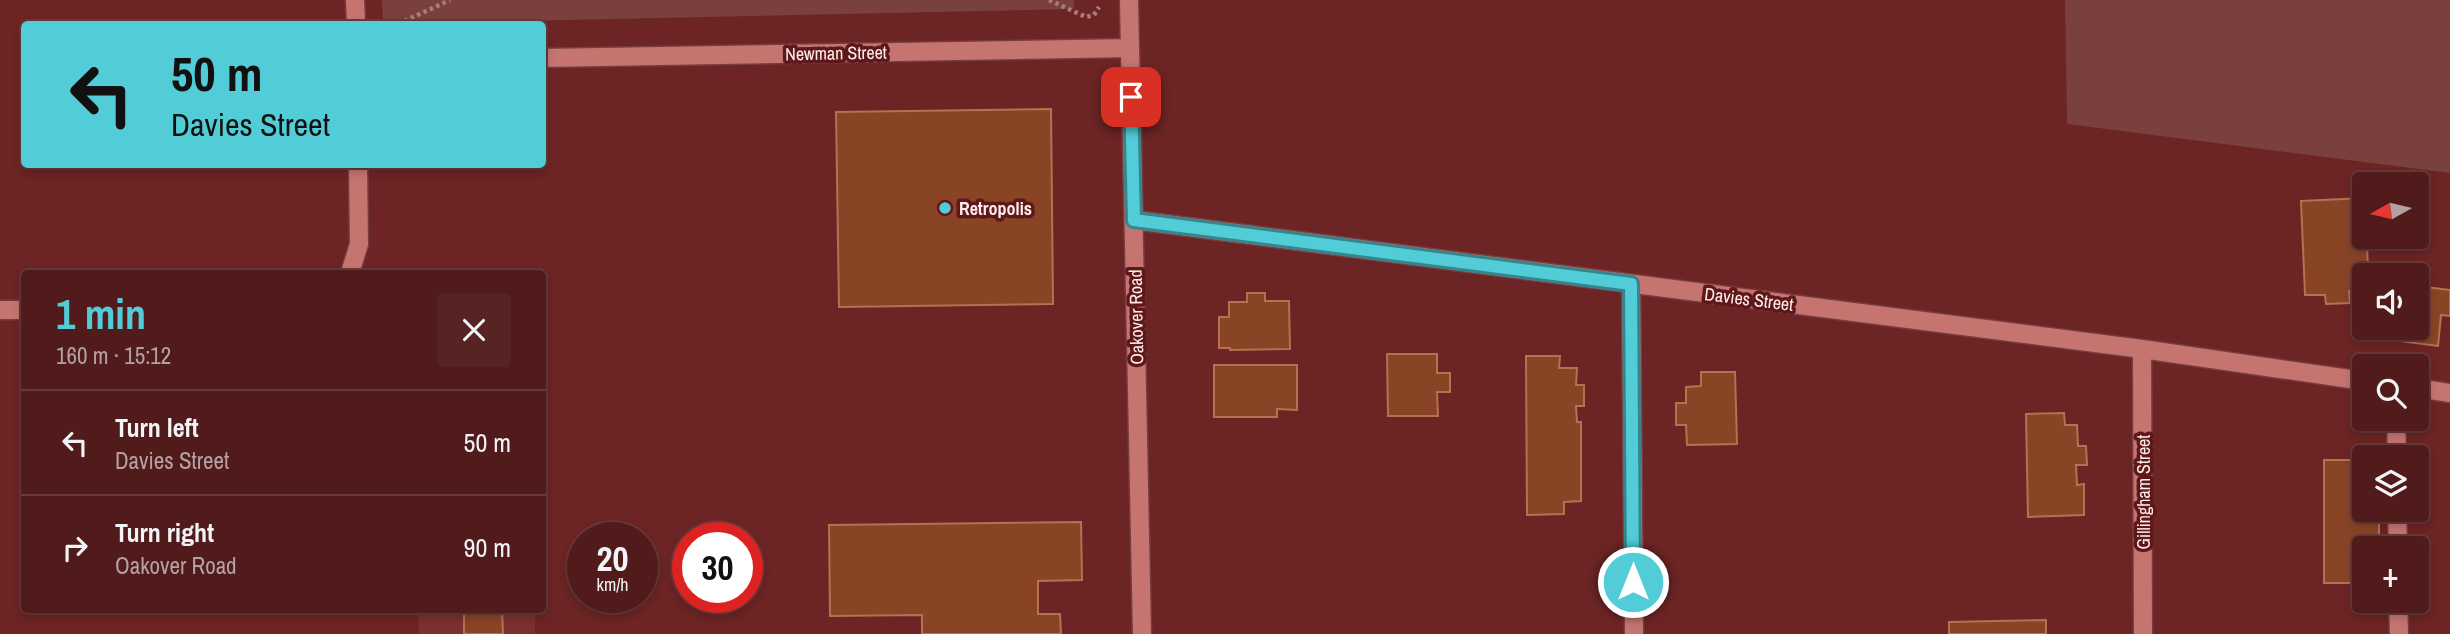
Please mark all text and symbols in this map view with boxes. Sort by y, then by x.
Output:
text: 50 m [171,40,263,106]
street label: Newman Street [785,40,887,66]
icon: left [56,49,147,140]
pin [1101,67,1161,127]
icon: arrive [1112,78,1150,116]
text: Davies Street [171,103,330,146]
north arrow [2352,172,2429,248]
map controls [2352,172,2429,613]
place label: Retropolis [959,196,1032,221]
marker: Retropolis [937,200,953,216]
button: sound [2352,263,2429,340]
street label: Oakover Road [1123,269,1149,365]
street label: Davies Street [1703,281,1795,317]
text: 1 min [56,286,146,342]
button: close [437,293,511,367]
text: 160 m · 15:12 [56,340,171,371]
button: search [2352,354,2429,431]
text: Turn left [115,410,199,445]
icon: left [56,424,94,462]
text: 50 m [464,425,511,460]
street label: Gillingham Street [2131,435,2156,549]
text: Davies Street [115,445,229,476]
button: layers [2352,445,2429,522]
text: Turn right [115,515,214,550]
speed limit sign: 30 [672,522,763,613]
icon: right [56,529,94,567]
text: 90 m [464,530,511,565]
text: 20 [597,535,628,582]
button: + [2352,536,2429,613]
position arrow [1596,545,1670,619]
text: Oakover Road [115,550,237,581]
text: km/h [597,572,629,597]

